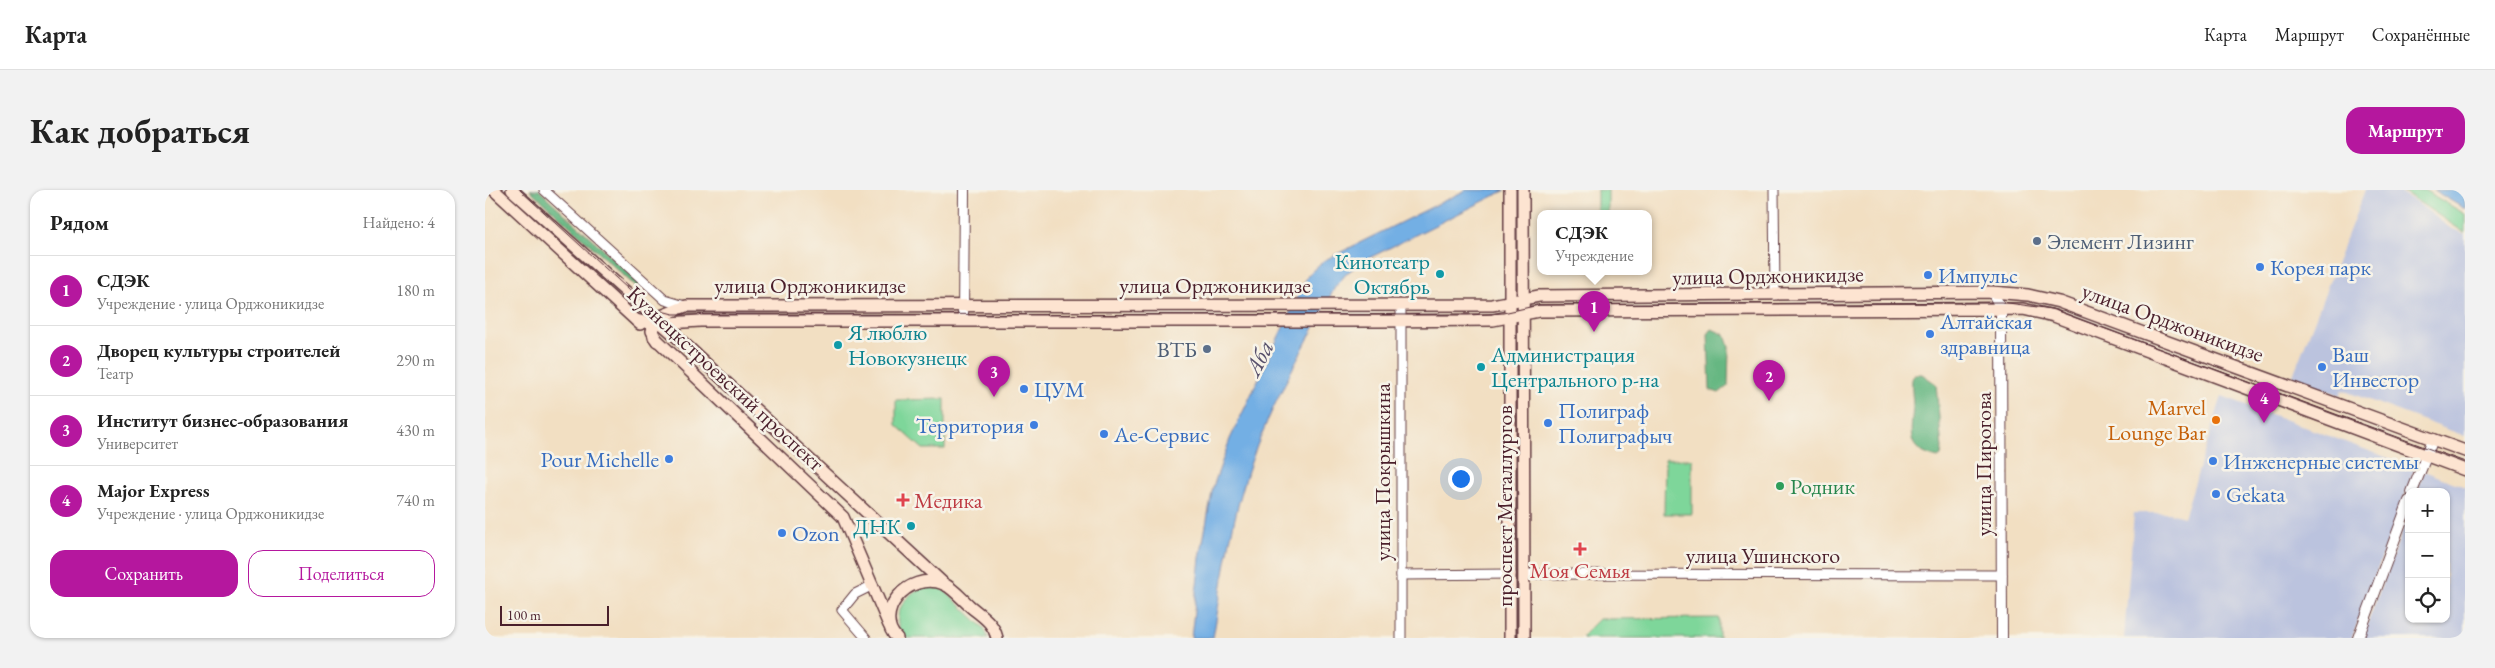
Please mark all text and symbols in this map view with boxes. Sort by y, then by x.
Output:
text: Карта [25,19,87,50]
text: Карта [2204,23,2247,46]
text: Маршрут [2275,23,2344,46]
text: Сохранённые [2372,23,2470,46]
button: Маршрут [2346,107,2465,154]
text: Как добраться [30,108,250,153]
text: Рядом [50,209,109,236]
popup [1537,210,1652,275]
text: Найдено: 4 [363,212,435,233]
text: СДЭК [1555,220,1608,245]
place label: Элемент Лизинг [2047,227,2194,256]
marker: Элемент Лизинг [2031,235,2043,247]
text: Учреждение [1555,245,1634,266]
place label: Кинотеатр Октябрь [1335,247,1430,301]
place label: Корея парк [2270,253,2371,282]
street label: улица Орджоникидзе [1672,259,1864,292]
place label: Импульс [1938,261,2018,290]
marker: Корея парк [2254,261,2266,273]
text: СДЭК [97,268,150,293]
marker: Кинотеатр Октябрь [1434,268,1446,280]
marker: Импульс [1922,269,1934,281]
street label: улица Орджоникидзе [714,271,906,300]
street label: улица Орджоникидзе [1119,271,1311,300]
street label: улица Орджоникидзе [2078,276,2268,369]
street label: Кузнецкстроевский проспект [621,279,830,477]
text: 1 [62,280,70,301]
text: 180 m [396,280,435,301]
pin: 1 [1578,291,1610,332]
text: Учреждение · улица Орджоникидзе [97,293,324,314]
place label: Алтайская здравница [1939,307,2033,361]
place label: Я люблю Новокузнецк [847,318,968,372]
marker: Алтайская здравница [1924,328,1936,340]
place label: ВТБ [1157,335,1197,364]
water label: Аба [1236,335,1281,383]
text: Дворец культуры строителей [97,338,340,363]
marker: Я люблю Новокузнецк [832,339,844,351]
place label: Администрация Центрального р-на [1490,340,1659,394]
place label: Ваш Инвестор [2332,340,2419,394]
marker: ВТБ [1201,343,1213,355]
text: 2 [62,350,70,371]
text: 290 m [396,350,435,371]
pin: 3 [978,356,1010,397]
pin: 2 [1753,360,1785,401]
marker: Администрация Центрального р-на [1475,361,1487,373]
marker: Ваш Инвестор [2316,361,2328,373]
text: Театр [97,363,134,384]
place label: ЦУМ [1034,375,1085,404]
pin: 4 [2248,382,2280,423]
marker: ЦУМ [1018,383,1030,395]
street label: улица Покрышкина [1368,383,1397,561]
street label: улица Пирогова [1969,391,1998,536]
place label: Marvel Lounge Bar [2107,393,2207,447]
place label: Полиграф Полиграфыч [1558,396,1673,450]
street label: проспект Металлургов [1490,405,1519,607]
text: Институт бизнес-образования [97,408,348,433]
place label: Территория [916,411,1024,440]
marker: Marvel Lounge Bar [2210,414,2222,426]
marker: Полиграф Полиграфыч [1542,417,1554,429]
marker: Территория [1028,419,1040,431]
text: 3 [62,420,70,441]
text: 430 m [396,420,435,441]
place label: Аe-Сервис [1113,420,1209,449]
marker: Аe-Сервис [1098,428,1110,440]
text: Университет [97,433,178,454]
place label: Pour Michelle [541,445,659,474]
place label: Инженерные системы [2223,447,2419,476]
marker: Pour Michelle [663,453,675,465]
marker: Инженерные системы [2207,455,2219,467]
your location [1448,466,1474,492]
place label: Родник [1790,472,1855,501]
text: Major Express [97,478,210,503]
marker: Родник [1774,480,1786,492]
place label: Gekata [2226,480,2286,509]
place label: Медика [914,486,983,515]
marker: Gekata [2210,488,2222,500]
map controls [2405,488,2450,623]
button: + [2405,488,2450,533]
text: 4 [62,490,70,511]
text: 740 m [396,490,435,511]
marker: Медика [896,493,910,507]
text: Учреждение · улица Орджоникидзе [97,503,324,524]
place label: ДНК [853,512,901,541]
place label: Ozon [792,519,840,548]
marker: ДНК [905,520,917,532]
marker: Ozon [776,527,788,539]
button: − [2405,533,2450,578]
street label: улица Ушинского [1686,541,1840,570]
marker: Моя Семья [1574,543,1586,555]
button: Сохранить [50,550,238,597]
button: Поделиться [248,550,435,597]
place label: Моя Семья [1530,556,1631,585]
button: locate [2405,578,2450,623]
scale bar [500,603,609,626]
text: 100 m [507,606,541,624]

